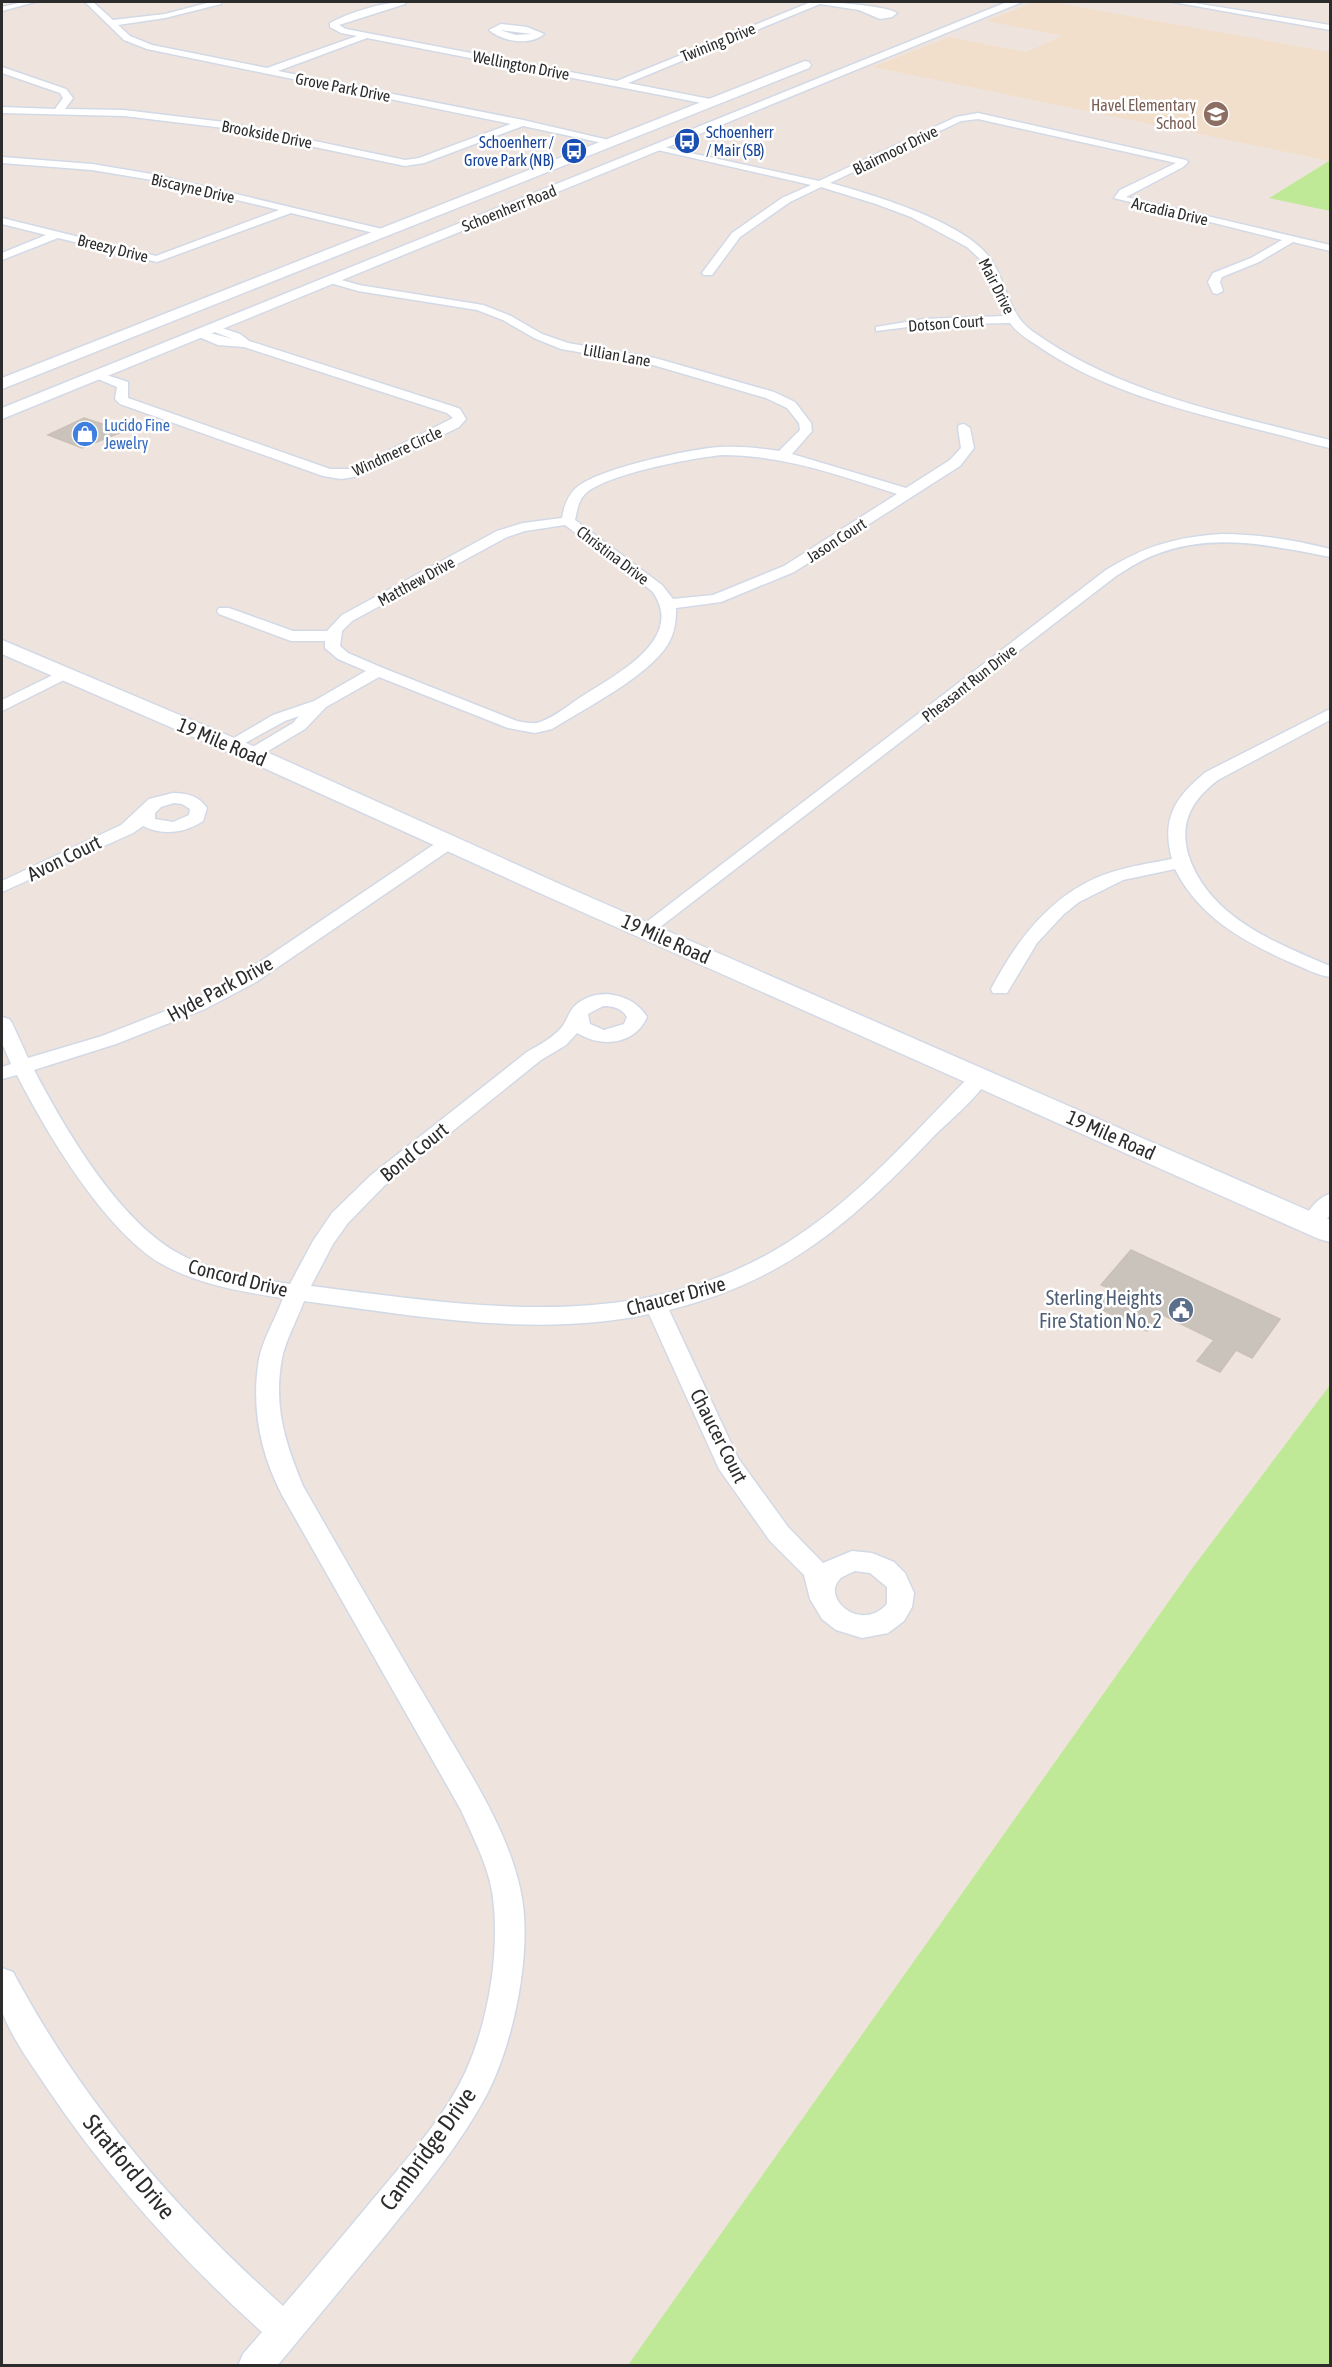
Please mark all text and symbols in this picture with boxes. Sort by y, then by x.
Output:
street label: Twining Drive [678,19,758,66]
street label: Wellington Drive [471,47,571,84]
street label: Grove Park Drive [294,69,392,105]
place label: Havel Elementary School [1091,96,1197,132]
school or university icon: Havel Elementary School [1201,99,1231,129]
street label: Brookside Drive [220,116,314,152]
street label: Blairmoor Drive [850,122,940,178]
place label: Schoenherr / Mair (SB) [706,123,774,160]
bus stop icon: Schoenherr / Mair (SB) [672,126,702,156]
place label: Schoenherr / Grove Park (NB) [464,133,555,170]
bus stop icon: Schoenherr / Grove Park (NB) [559,136,589,166]
street label: Biscayne Drive [149,170,237,207]
street label: Schoenherr Road [459,181,559,235]
street label: Arcadia Drive [1130,193,1210,229]
street label: Breezy Drive [75,231,150,266]
street label: Mair Drive [975,255,1019,317]
street label: Dotson Court [908,311,985,335]
street label: Lillian Lane [582,340,652,370]
place label: Lucido Fine Jewelry [104,416,170,453]
shop icon: Lucido Fine Jewelry [70,419,100,449]
street label: Windmere Circle [349,422,445,480]
street label: Jason Court [803,514,869,566]
street label: Christina Drive [573,522,653,588]
street label: Matthew Drive [374,553,458,609]
street label: Pheasant Run Drive [918,641,1020,725]
street label: 19 Mile Road [174,712,270,771]
street label: Avon Court [23,830,105,885]
street label: 19 Mile Road [618,909,714,968]
street label: Hyde Park Drive [163,951,276,1026]
street label: 19 Mile Road [1063,1105,1159,1164]
street label: Bond Court [375,1117,452,1186]
street label: Concord Drive [186,1254,290,1301]
street label: Chaucer Drive [624,1271,728,1320]
place label: Sterling Heights Fire Station No. 2 [1039,1286,1162,1332]
public building icon: Sterling Heights Fire Station No. 2 [1166,1295,1196,1325]
street label: Chaucer Court [686,1385,753,1487]
street label: Cambridge Drive [374,2082,481,2215]
street label: Stratford Drive [78,2109,181,2224]

